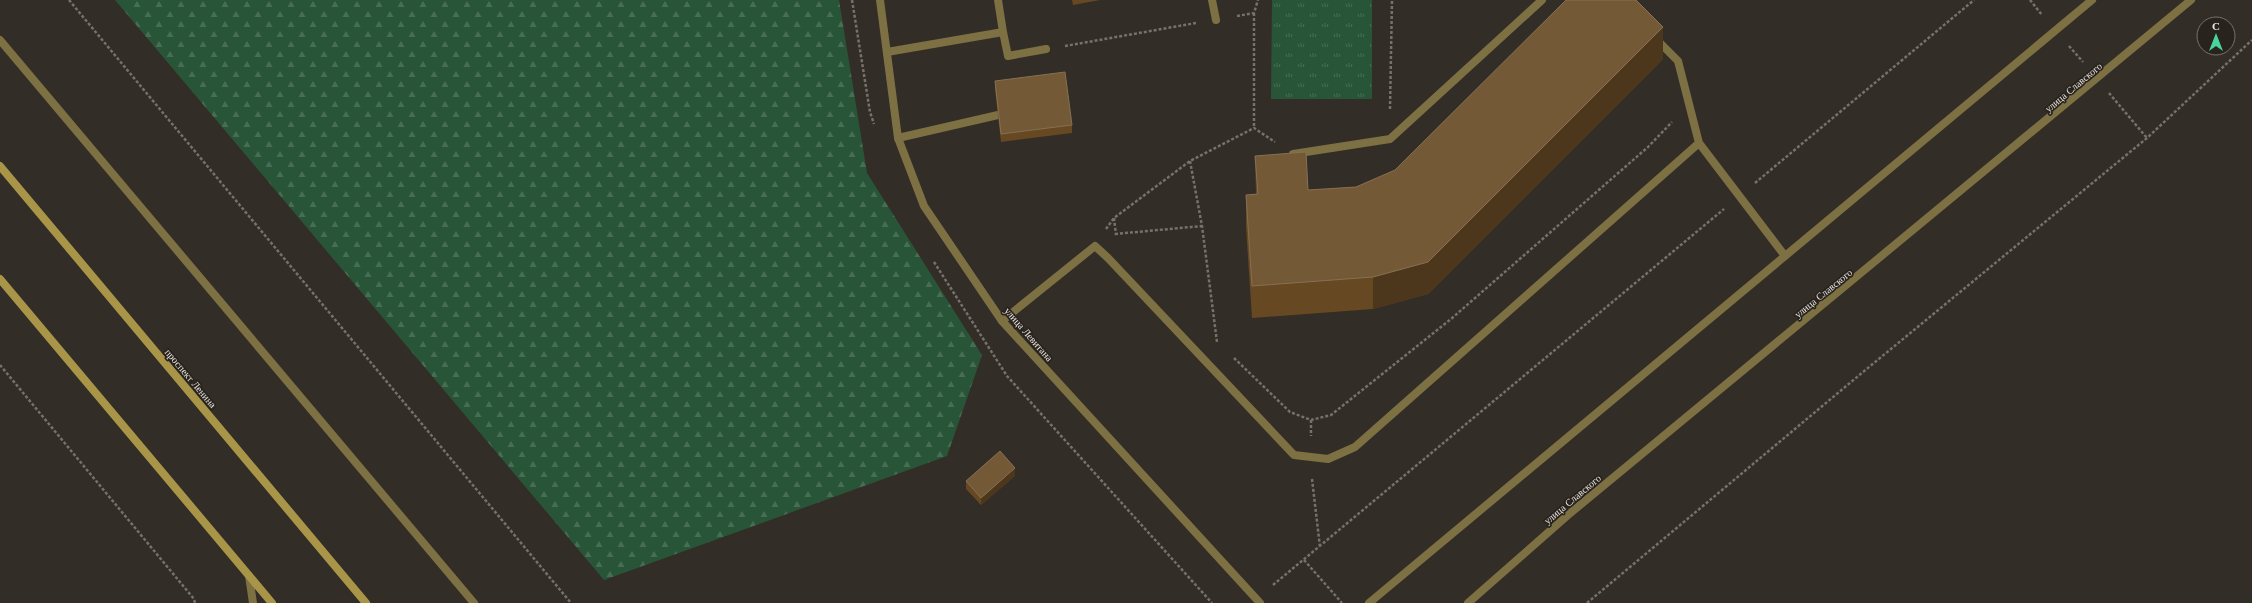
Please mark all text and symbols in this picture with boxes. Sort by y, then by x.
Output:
north arrow [2196,16,2236,56]
text: С [2212,19,2220,33]
street label: улица Славского [2042,60,2105,115]
street label: улица Славского [1792,266,1855,321]
street label: улица Левитана [1002,305,1056,364]
street label: проспект Ленина [162,346,220,411]
street label: улица Славского [1541,472,1604,527]

